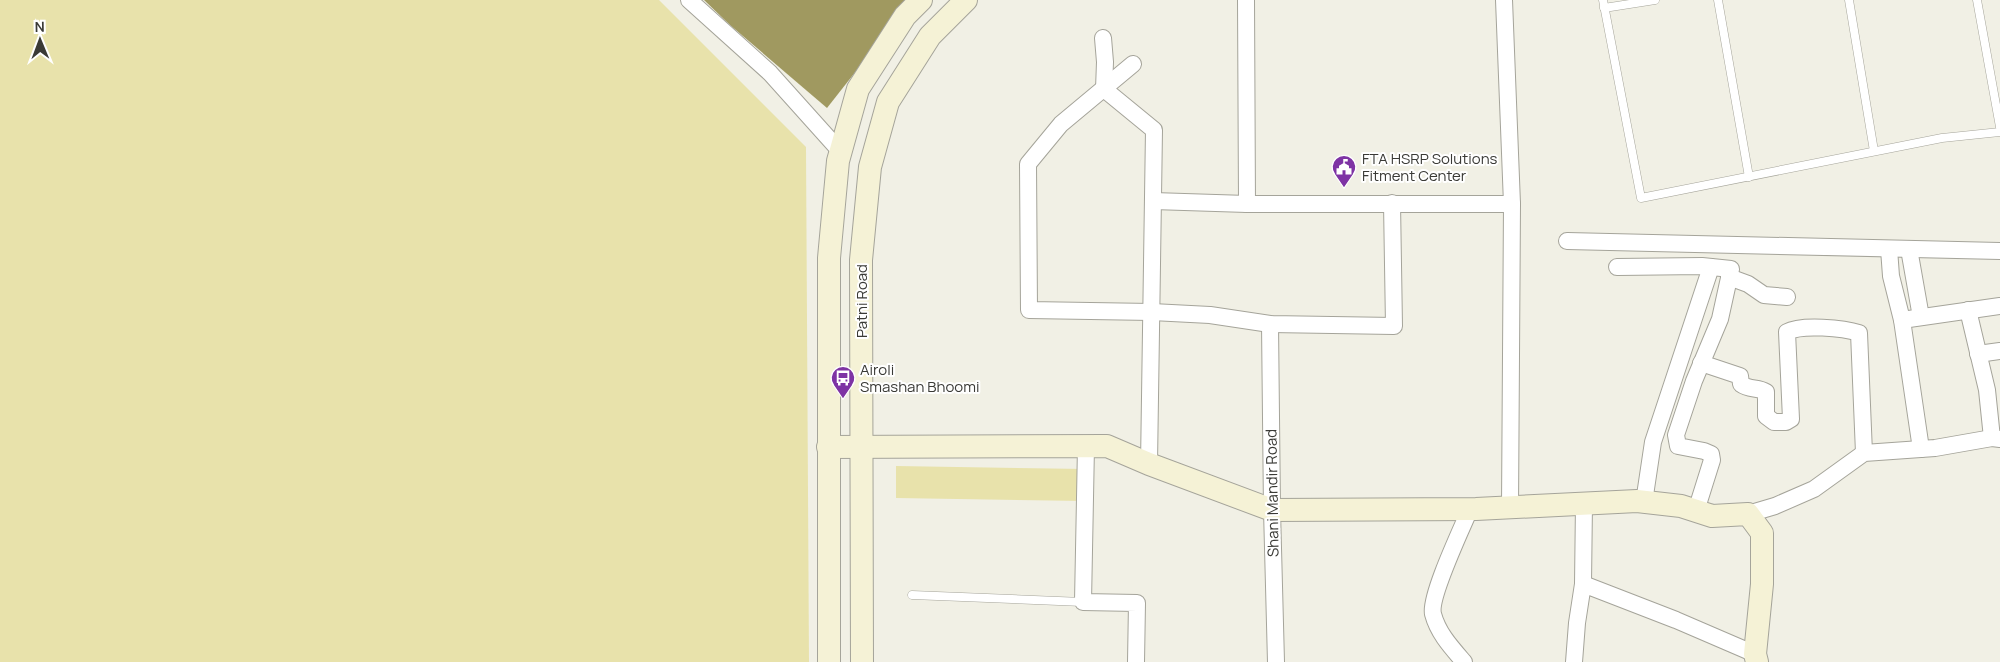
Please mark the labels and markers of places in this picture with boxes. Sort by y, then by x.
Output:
place label: FTA HSRP Solutions Fitment Center [1362,148,1498,186]
public building icon: FTA HSRP Solutions Fitment Center [1331,154,1357,188]
place label: Airoli Smashan Bhoomi [860,359,979,397]
bus stop icon: Airoli Smashan Bhoomi [830,365,856,399]

